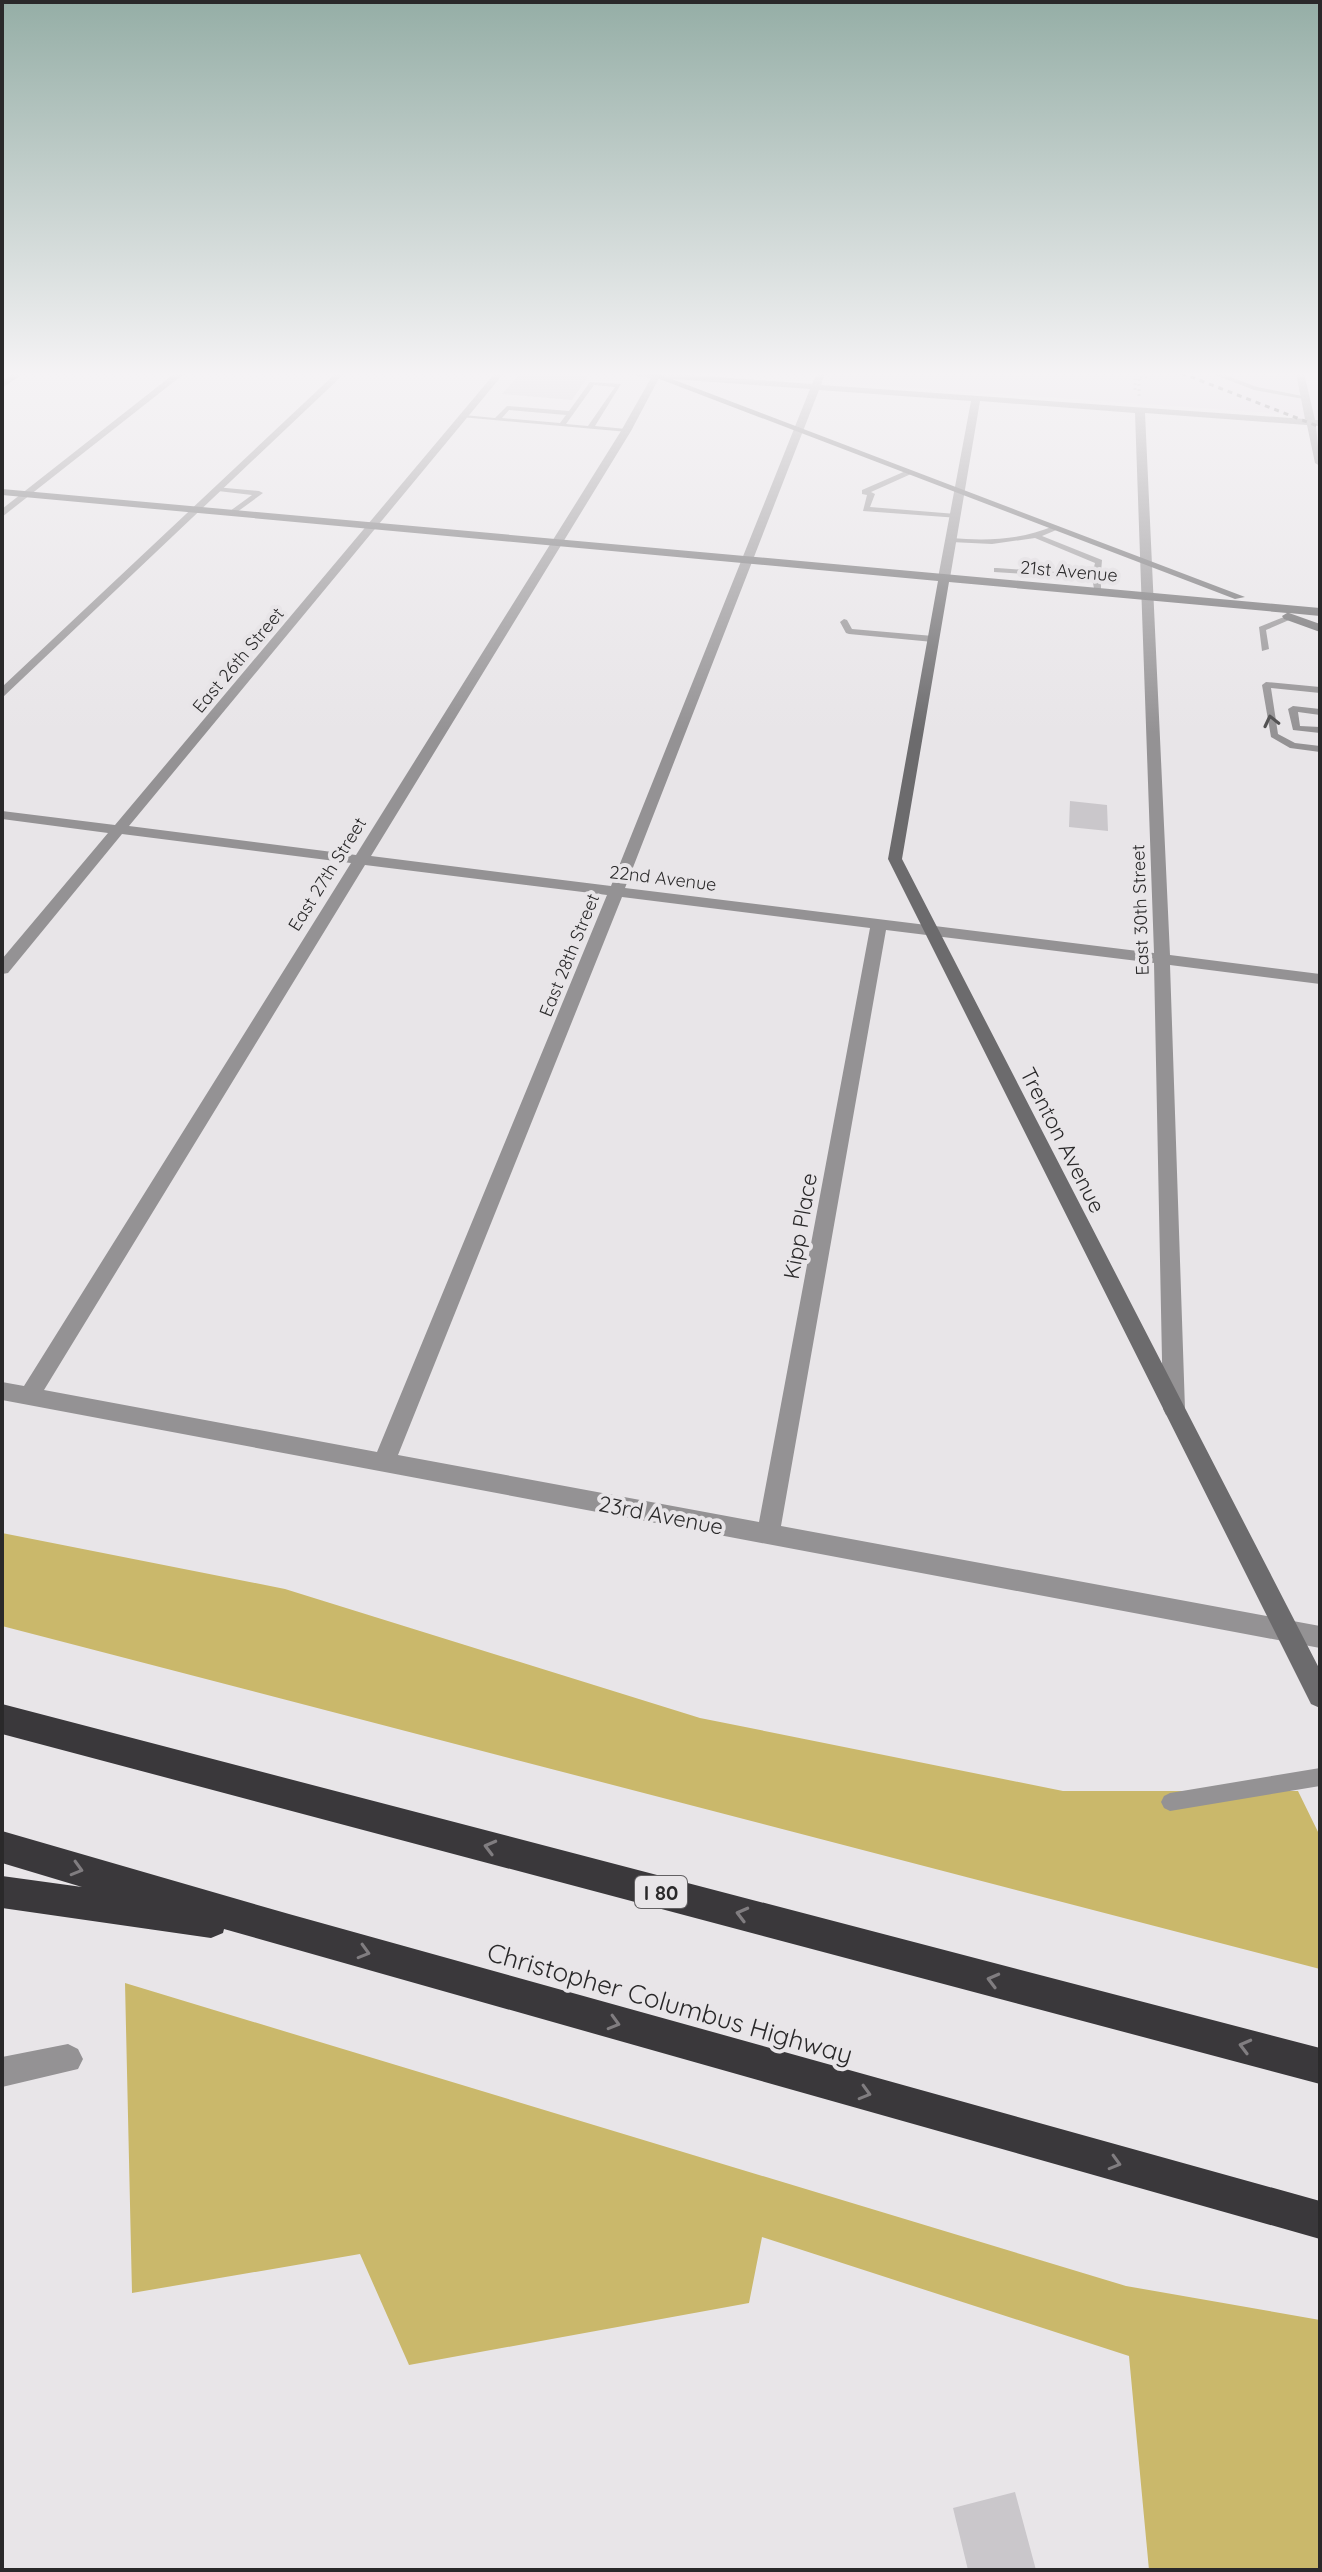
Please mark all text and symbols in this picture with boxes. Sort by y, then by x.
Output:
street label: 21st Avenue [1019,555,1119,587]
street label: East 26th Street [187,603,289,717]
one-way arrow [1263,714,1280,728]
street label: East 27th Street [283,813,371,935]
street label: East 30th Street [1126,844,1154,976]
street label: 22nd Avenue [608,860,718,896]
street label: East 28th Street [534,890,604,1020]
street label: Trenton Avenue [1014,1062,1112,1218]
street label: Kipp Place [777,1171,823,1281]
street label: 23rd Avenue [596,1489,726,1541]
one-way arrow [484,1840,498,1857]
one-way arrow [69,1860,83,1876]
road number: I 80 [635,1876,687,1908]
one-way arrow [735,1906,749,1923]
street label: Christopher Columbus Highway [484,1935,856,2071]
one-way arrow [357,1943,370,1960]
one-way arrow [987,1973,1001,1990]
one-way arrow [607,2013,621,2030]
one-way arrow [1238,2039,1252,2056]
one-way arrow [857,2084,871,2100]
one-way arrow [1108,2154,1121,2170]

